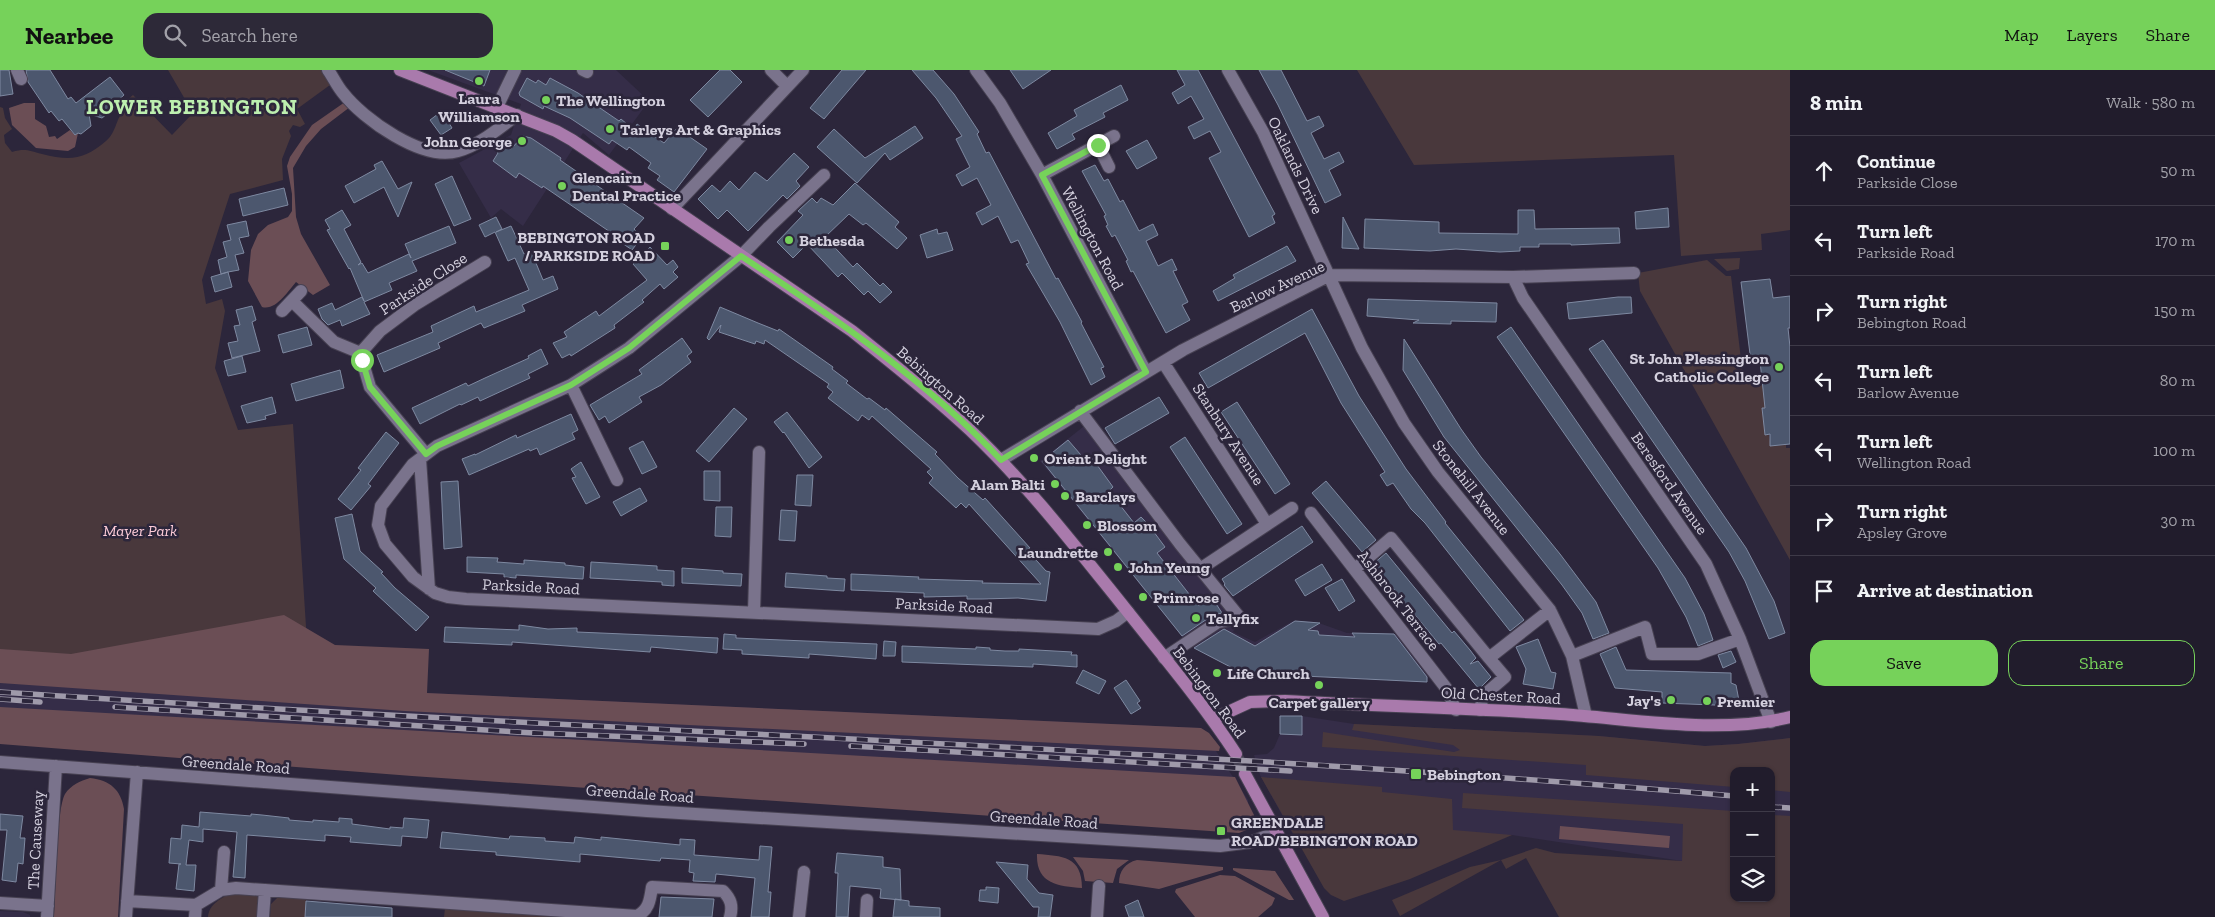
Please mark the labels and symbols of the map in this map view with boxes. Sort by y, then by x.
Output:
marker: Laura Williamson [473,75,485,87]
place label: Laura Williamson [438,89,520,126]
place label: The Wellington [556,91,666,110]
district label: LOWER BEBINGTON [86,94,298,119]
marker: The Wellington [540,94,552,106]
street label: Oaklands Drive [1264,113,1327,217]
place label: Tarleys Art & Graphics [620,120,781,139]
marker: Tarleys Art & Graphics [604,123,616,135]
place label: John George [424,132,512,151]
route end [1087,134,1110,157]
marker: John George [516,135,528,147]
place label: Glencairn Dental Practice [572,168,681,205]
marker: Glencairn Dental Practice [556,180,568,192]
street label: Wellington Road [1057,183,1128,293]
place label: BEBINGTON ROAD / PARKSIDE ROAD [517,228,655,265]
place label: Bethesda [799,231,865,250]
marker: Bethesda [783,234,795,246]
marker: BEBINGTON ROAD / PARKSIDE ROAD [659,240,671,252]
street label: Parkside Close [376,248,471,319]
street label: Barlow Avenue [1227,256,1327,317]
street label: Bebington Road [893,342,988,429]
route start [351,349,374,372]
place label: St John Plessington Catholic College [1629,349,1770,386]
marker: St John Plessington Catholic College [1773,361,1785,373]
street label: Stanbury Avenue [1189,380,1268,489]
street label: Beresford Avenue [1627,428,1712,538]
street label: Stonehill Avenue [1429,436,1515,539]
place label: Orient Delight [1044,449,1147,468]
marker: Orient Delight [1028,452,1040,464]
place label: Alam Balti [971,475,1045,494]
marker: Alam Balti [1049,478,1061,490]
place label: Barclays [1075,487,1136,506]
marker: Barclays [1059,490,1071,502]
place label: Blossom [1097,516,1157,535]
marker: Blossom [1081,519,1093,531]
park label: Mayer Park [103,521,177,540]
place label: Laundrette [1018,543,1098,562]
marker: Laundrette [1102,546,1114,558]
street label: Ashbrook Terrace [1354,546,1444,654]
place label: John Yeung [1128,558,1210,577]
marker: John Yeung [1112,561,1124,573]
street label: Parkside Road [482,574,580,599]
place label: Primrose [1153,588,1219,607]
marker: Primrose [1137,591,1149,603]
street label: Parkside Road [895,593,993,618]
place label: Tellyfix [1206,609,1259,628]
marker: Tellyfix [1190,612,1202,624]
street label: Bebington Road [1169,643,1250,742]
place label: Life Church [1227,664,1310,683]
marker: Life Church [1211,667,1223,679]
marker: Carpet gallery [1313,679,1325,691]
street label: Old Chester Road [1441,683,1562,708]
place label: Jay's [1627,691,1661,710]
place label: Premier [1717,692,1775,711]
place label: Carpet gallery [1268,693,1370,712]
marker: Jay's [1665,694,1677,706]
marker: Premier [1701,695,1713,707]
street label: Greendale Road [181,751,291,778]
place label: Bebington [1427,765,1502,784]
marker: Bebington [1409,767,1423,781]
street label: Greendale Road [585,780,695,807]
street label: The Causeway [23,789,48,890]
street label: Greendale Road [989,806,1099,833]
place label: GREENDALE ROAD/BEBINGTON ROAD [1231,813,1418,850]
marker: GREENDALE ROAD/BEBINGTON ROAD [1215,825,1227,837]

